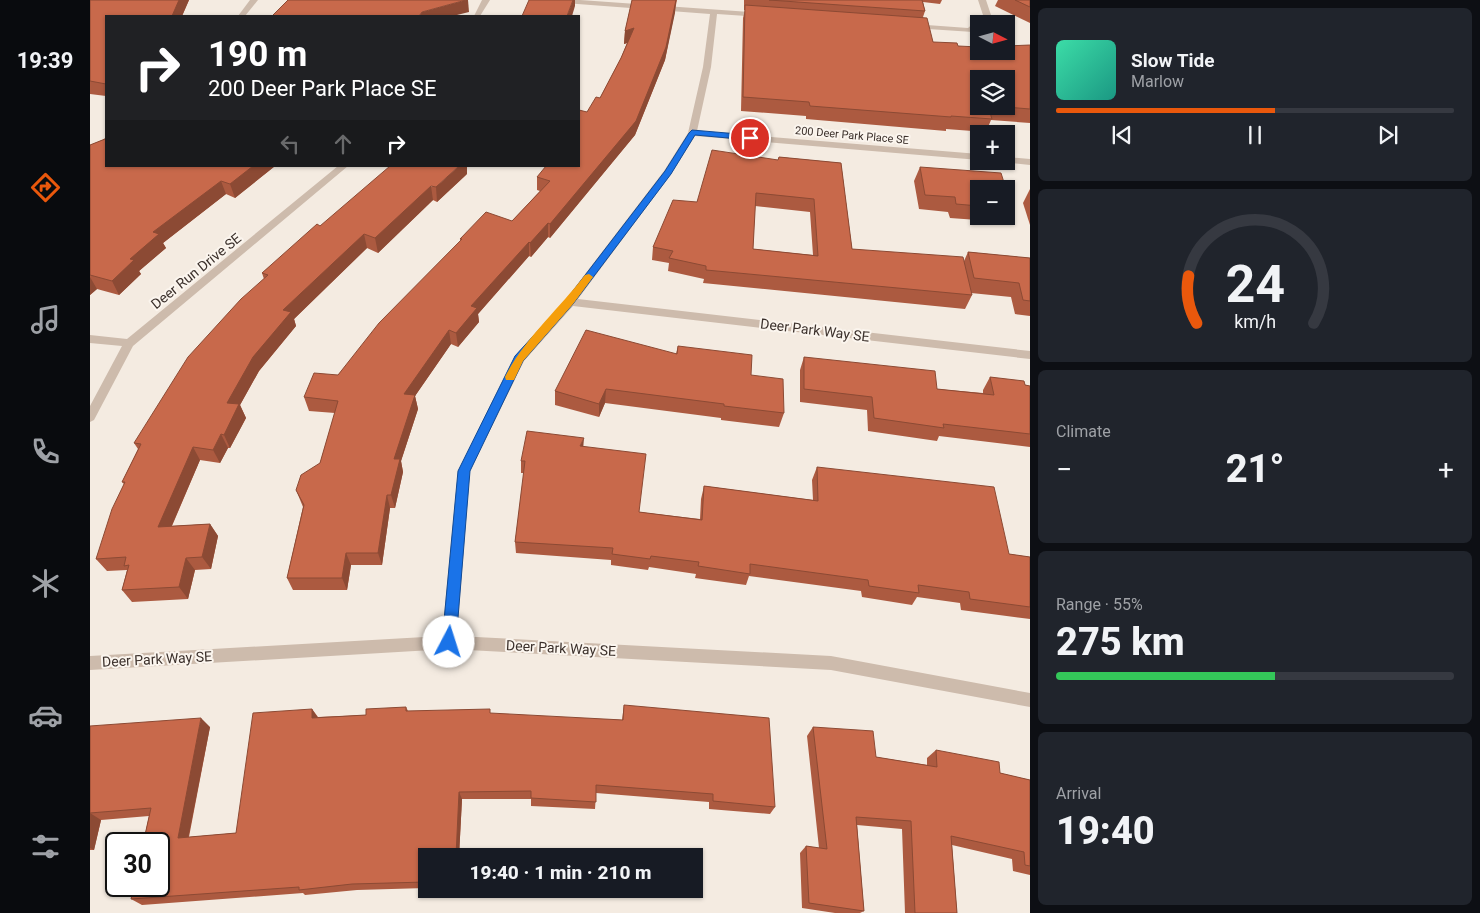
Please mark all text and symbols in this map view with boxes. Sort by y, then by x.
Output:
north arrow [970,15,1015,60]
map controls [970,15,1015,225]
text: 190 m [208,34,307,75]
icon: right [125,35,190,100]
text: 19:39 [17,48,73,73]
text: Slow Tide [1131,49,1214,72]
button: layers [970,70,1015,115]
text: Marlow [1131,72,1184,91]
text: 200 Deer Park Place SE [208,76,436,101]
pin [729,117,771,159]
icon: previous [1108,121,1136,149]
icon: pause [1241,121,1269,149]
icon: next [1374,121,1402,149]
icon: arrive [736,124,764,152]
street label: 200 Deer Park Place SE [794,124,909,147]
button: + [970,125,1015,170]
icon: left [276,130,304,158]
icon: ahead [329,130,357,158]
icon: right [382,130,410,158]
icon: directions [28,170,63,205]
button: − [970,180,1015,225]
street label: Deer Run Drive SE [148,230,244,312]
text: 24 [1225,254,1285,315]
icon: music [28,302,63,337]
text: km/h [1234,311,1276,332]
street label: Deer Park Way SE [759,315,871,345]
text: Climate [1056,422,1111,441]
icon: phone [28,434,63,469]
text: 21° [1226,447,1284,491]
text: − [1056,453,1072,486]
text: + [1438,453,1454,486]
icon: climate [28,566,63,601]
text: Range · 55% [1056,595,1143,614]
position arrow [422,615,474,667]
text: 275 km [1056,620,1185,664]
street label: Deer Park Way SE [506,637,616,659]
street label: Deer Park Way SE [102,648,212,670]
icon: car [28,698,63,733]
text: Arrival [1056,784,1101,803]
text: 19:40 [1056,809,1155,853]
icon: filters [28,829,63,864]
speed limit sign: 30 [105,832,170,897]
text: 19:40 · 1 min · 210 m [469,861,652,884]

